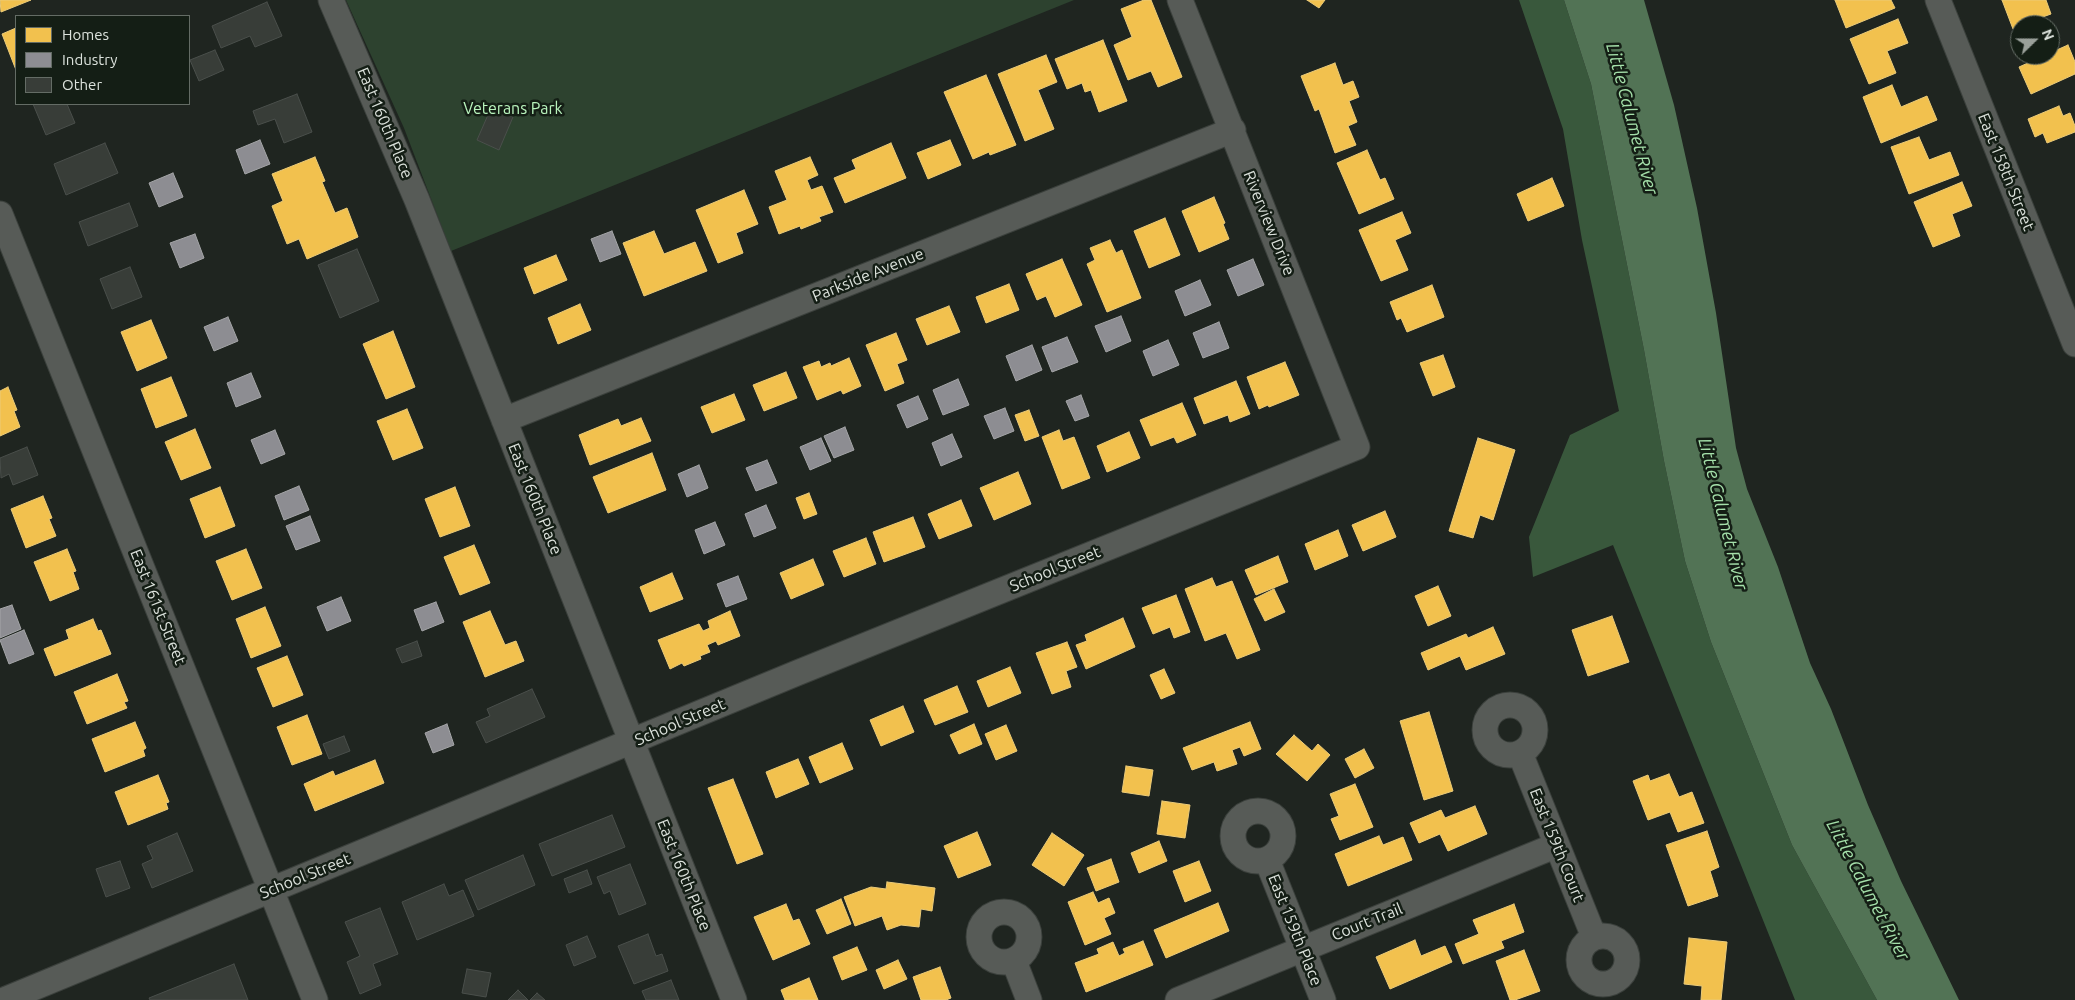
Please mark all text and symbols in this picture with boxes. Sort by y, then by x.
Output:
legend [15,15,190,105]
north arrow [2010,15,2060,65]
text: Homes [62,26,109,43]
text: N [2039,27,2057,43]
water label: Little Calumet River [1601,41,1663,197]
text: Industry [62,51,117,68]
street label: East 160th Place [353,65,417,181]
text: Other [62,76,102,93]
park label: Veterans Park [463,99,563,119]
street label: East 158th Street [1974,110,2038,234]
street label: Riverview Drive [1239,168,1299,278]
street label: Parkside Avenue [810,244,926,306]
water label: Little Calumet River [1694,436,1752,592]
street label: East 160th Place [504,440,566,558]
street label: School Street [1007,542,1103,596]
street label: East 161st Street [126,547,190,667]
street label: School Street [632,694,728,750]
street label: East 159th Court [1525,785,1589,905]
street label: East 160th Place [653,816,715,934]
water label: Little Calumet River [1822,816,1914,964]
street label: School Street [257,849,353,903]
street label: East 159th Place [1264,871,1326,989]
street label: Court Trail [1329,899,1405,945]

